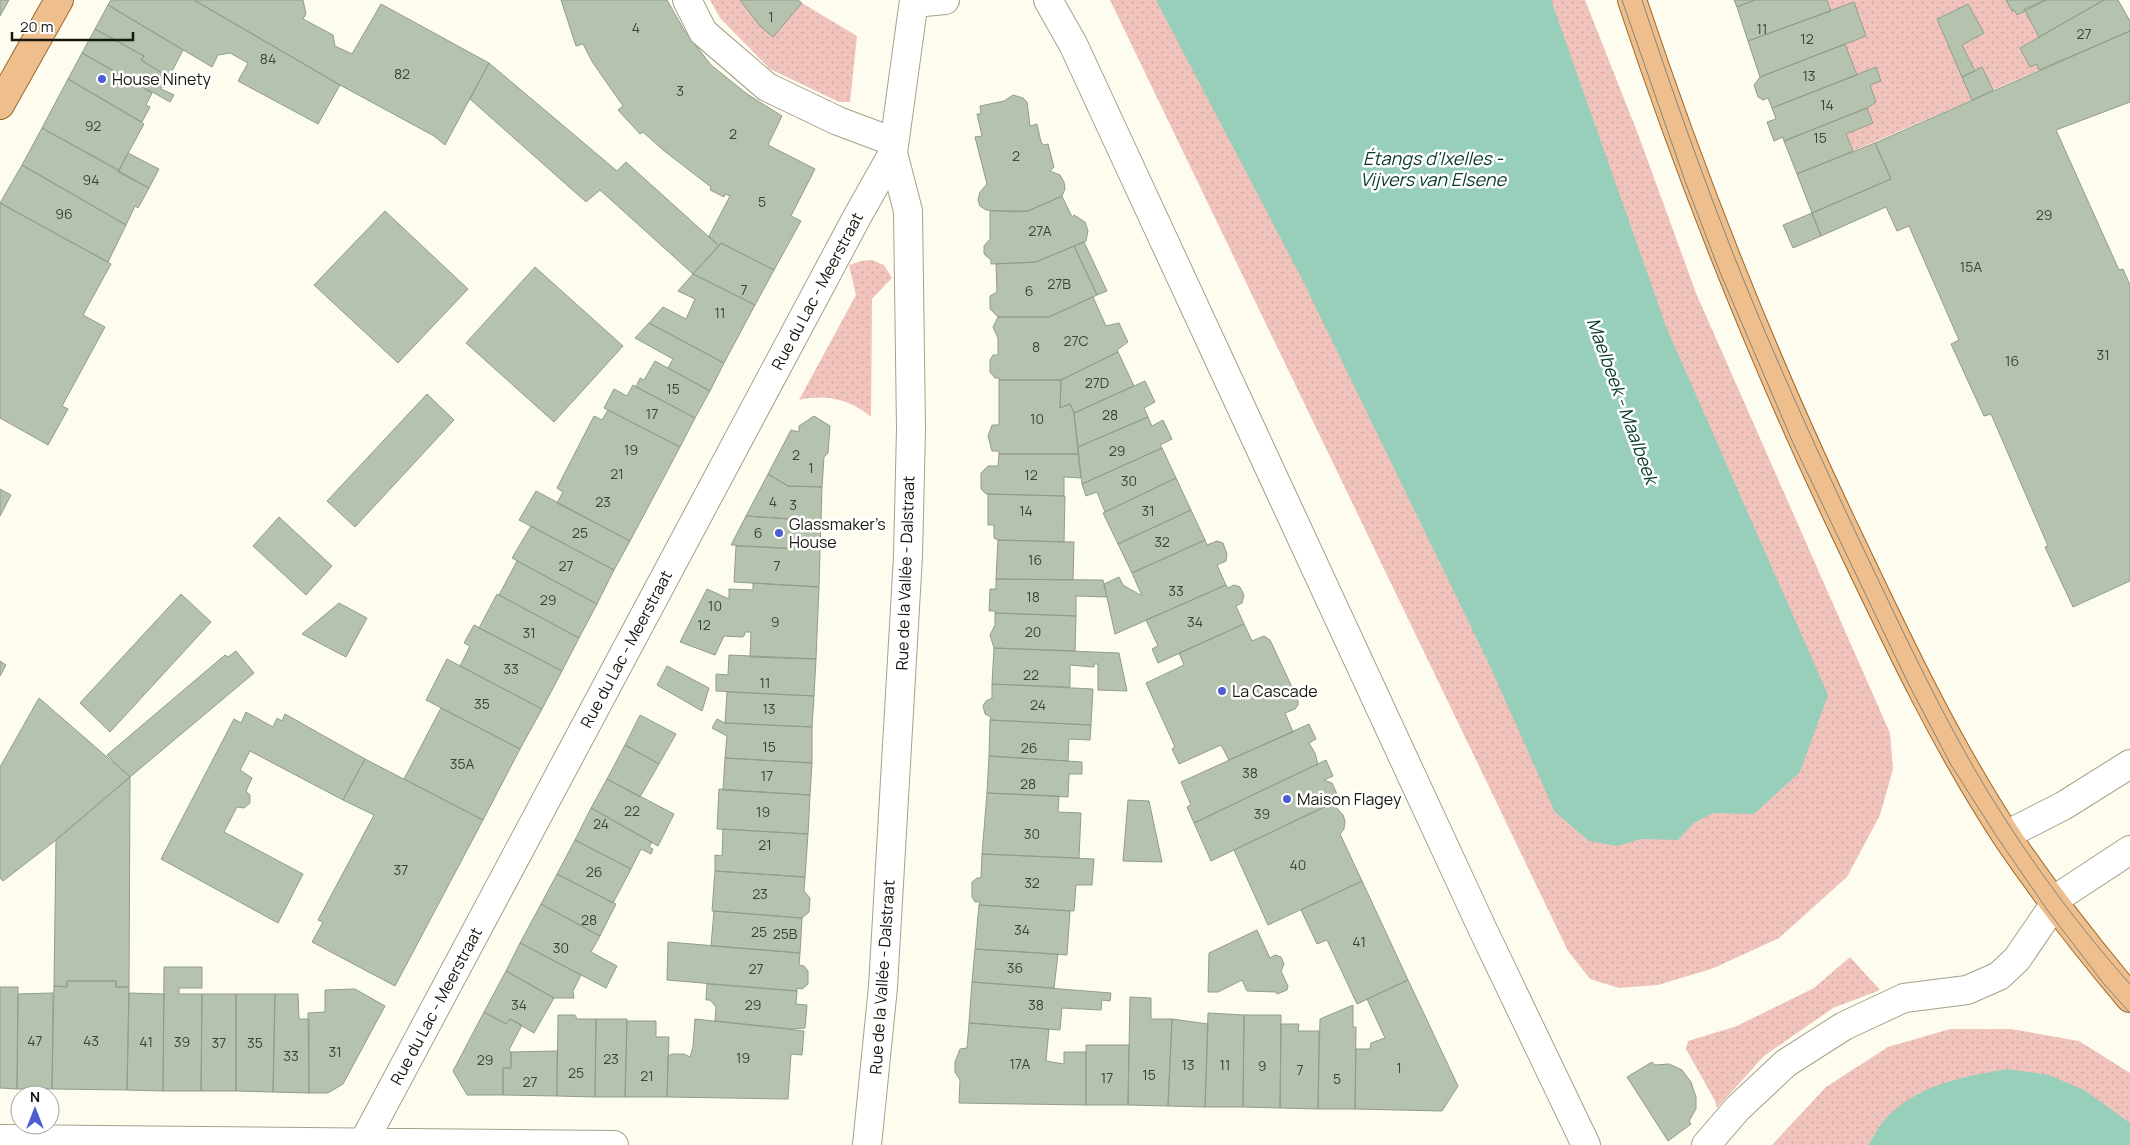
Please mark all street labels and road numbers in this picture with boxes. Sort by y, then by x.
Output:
street label: Rue du Lac - Meerstraat [766,208,868,374]
street label: Rue de la Vallée - Dalstraat [891,475,919,671]
street label: Rue du Lac - Meerstraat [575,566,677,732]
street label: Rue de la Vallée - Dalstraat [864,879,900,1075]
street label: Rue du Lac - Meerstraat [385,923,487,1089]

